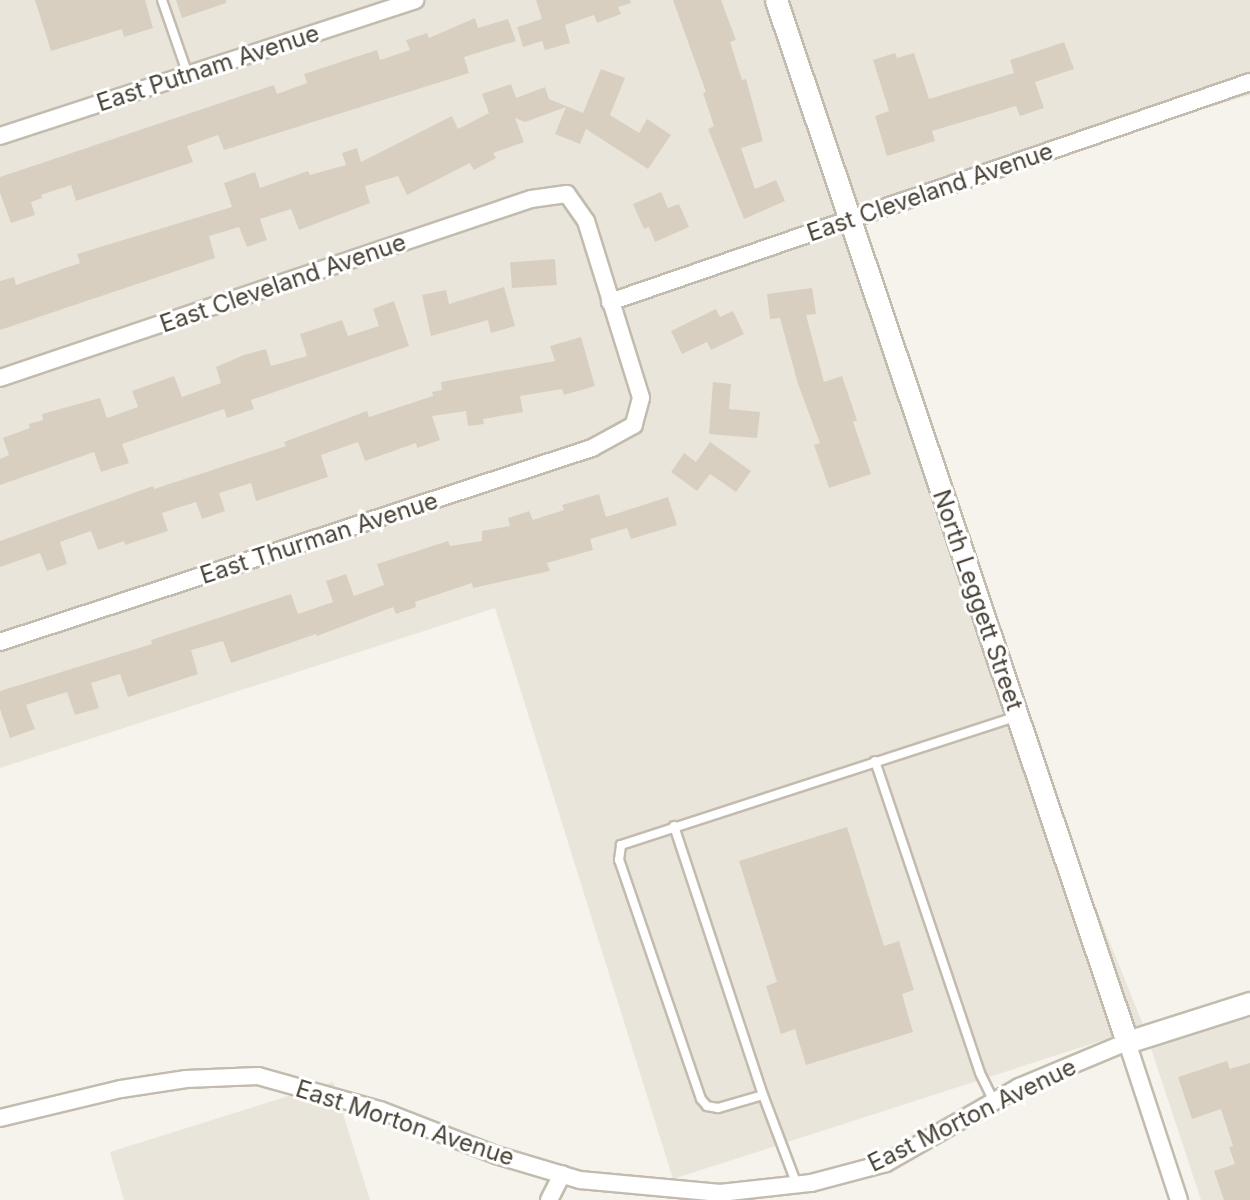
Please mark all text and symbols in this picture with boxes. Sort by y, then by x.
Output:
street label: East Putnam Avenue [93,18,323,118]
street label: East Cleveland Avenue [803,136,1057,248]
street label: East Cleveland Avenue [156,227,410,339]
street label: East Thurman Avenue [197,486,441,590]
street label: North Leggett Street [927,486,1029,714]
street label: East Morton Avenue [863,1052,1081,1178]
street label: East Morton Avenue [292,1074,518,1172]

